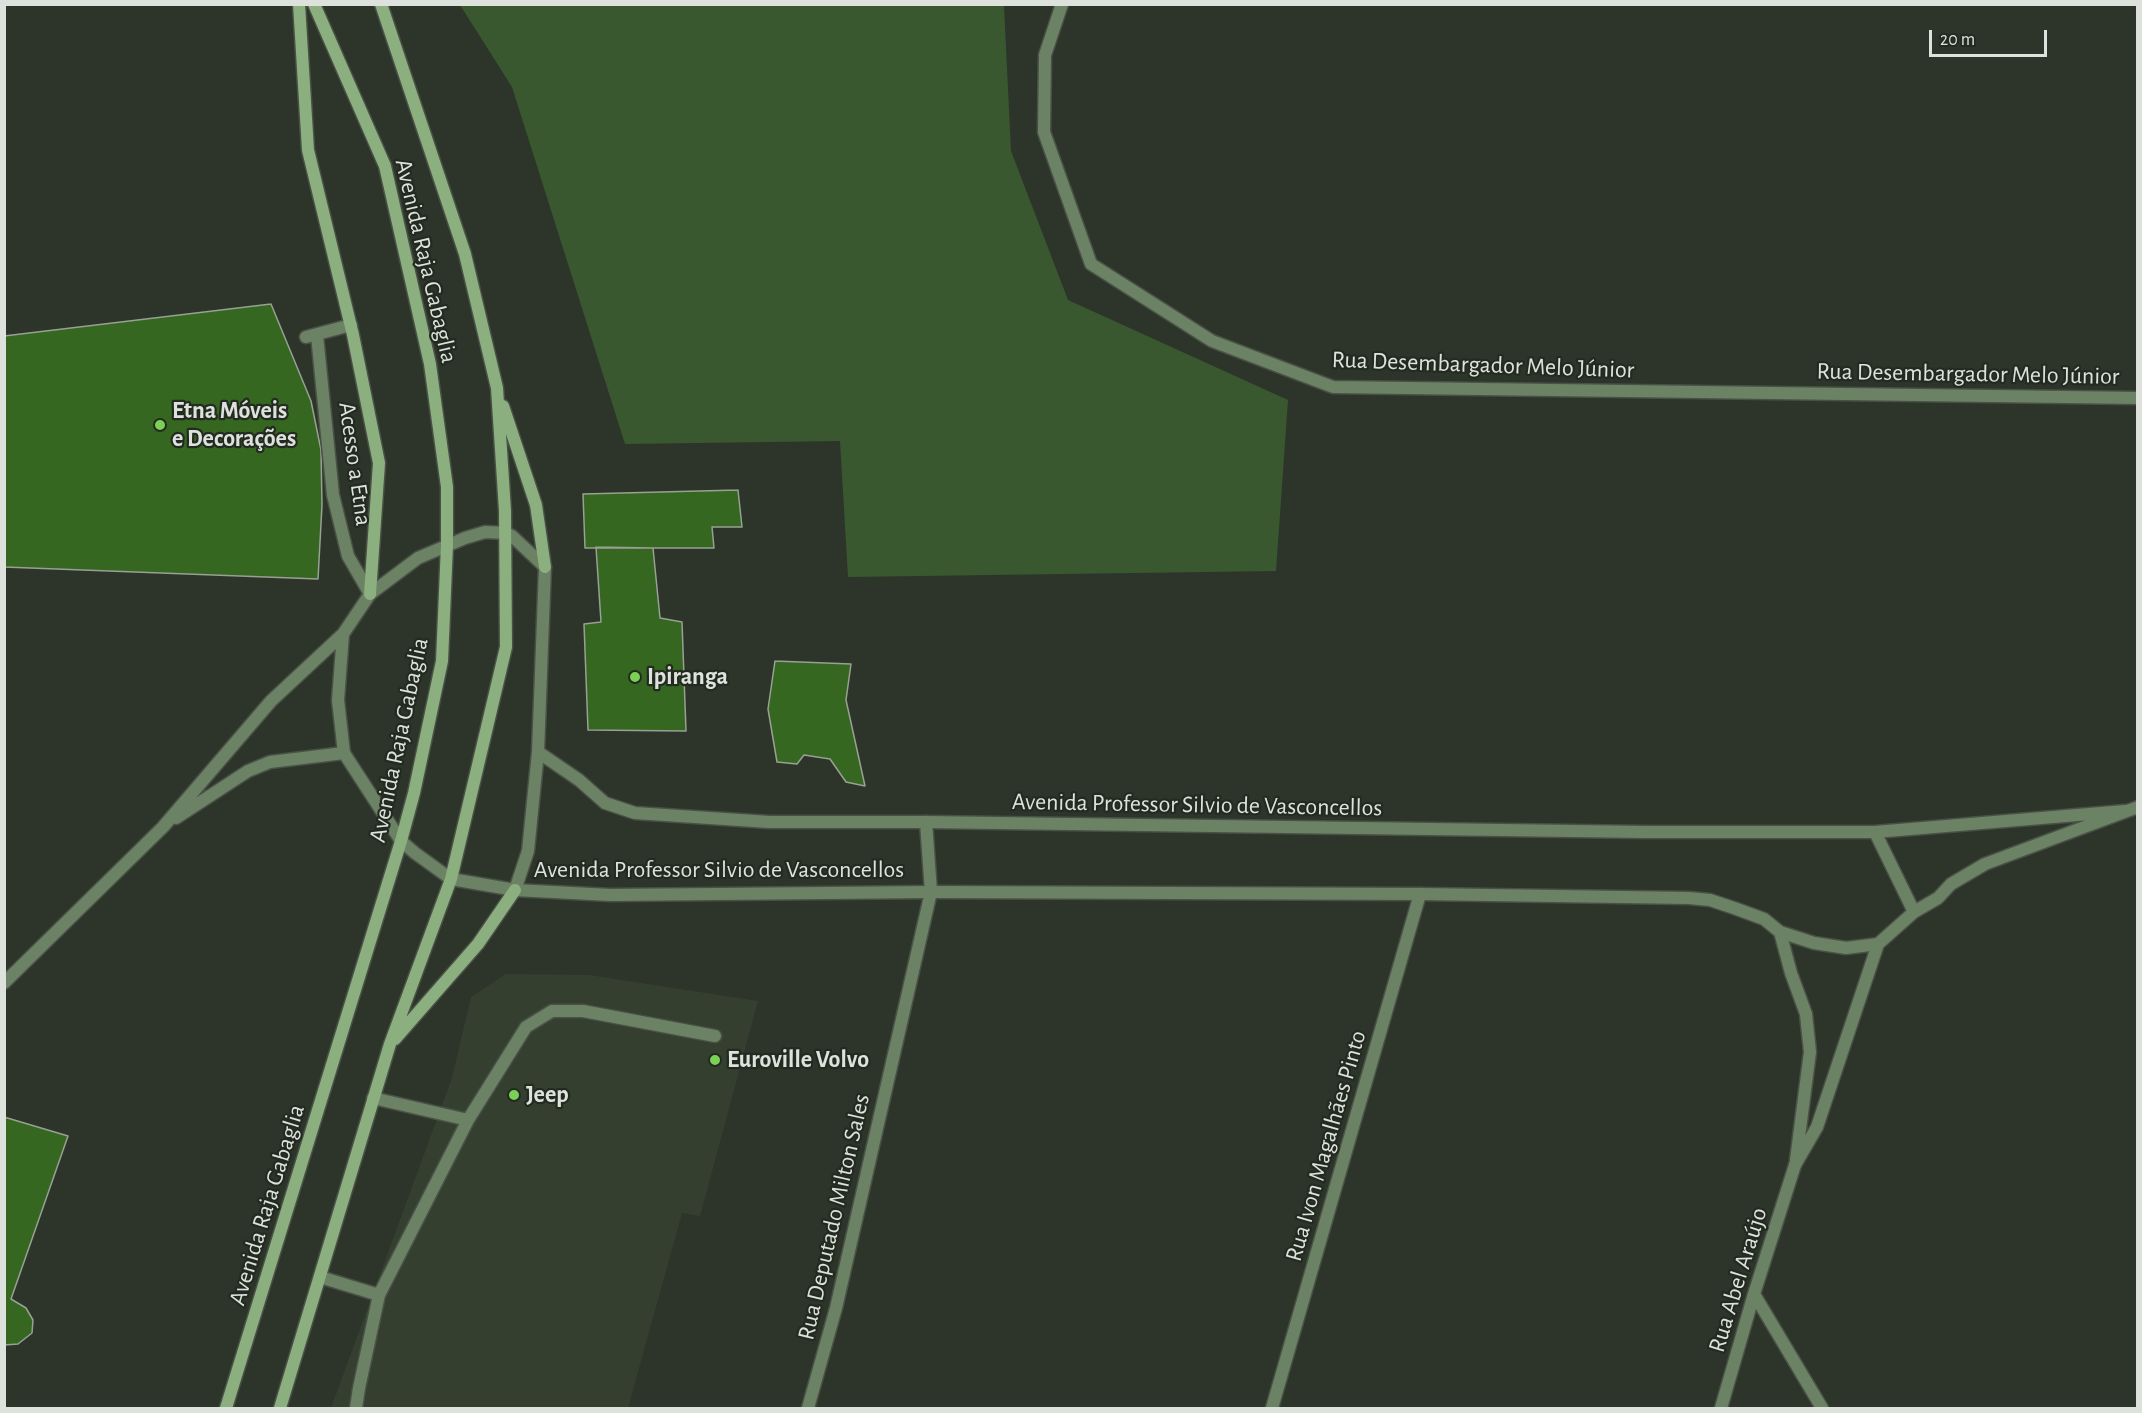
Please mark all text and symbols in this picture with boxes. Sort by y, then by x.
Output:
scale bar [1932,18,2050,56]
text: 20 m [1940,31,1975,49]
street label: Avenida Raja Gabaglia [389,156,463,366]
street label: Rua Desembargador Melo Júnior [1331,345,1635,385]
street label: Rua Desembargador Melo Júnior [1816,357,2120,391]
place label: Etna Móveis e Decorações [172,397,296,453]
street label: Acesso a Etna [332,400,378,528]
marker: Etna Móveis e Decorações [153,418,167,432]
street label: Avenida Raja Gabaglia [363,635,435,845]
place label: Ipiranga [647,663,728,691]
marker: Ipiranga [628,670,642,684]
street label: Avenida Professor Silvio de Vasconcellos [1012,787,1382,823]
street label: Avenida Professor Silvio de Vasconcellos [534,856,904,884]
street label: Rua Ivon Magalhães Pinto [1279,1027,1373,1265]
place label: Euroville Volvo [727,1046,869,1074]
marker: Euroville Volvo [708,1053,722,1067]
place label: Jeep [526,1081,569,1109]
marker: Jeep [507,1088,521,1102]
street label: Rua Deputado Milton Sales [792,1091,876,1343]
street label: Avenida Raja Gabaglia [223,1101,311,1309]
street label: Rua Abel Araújo [1702,1204,1774,1356]

